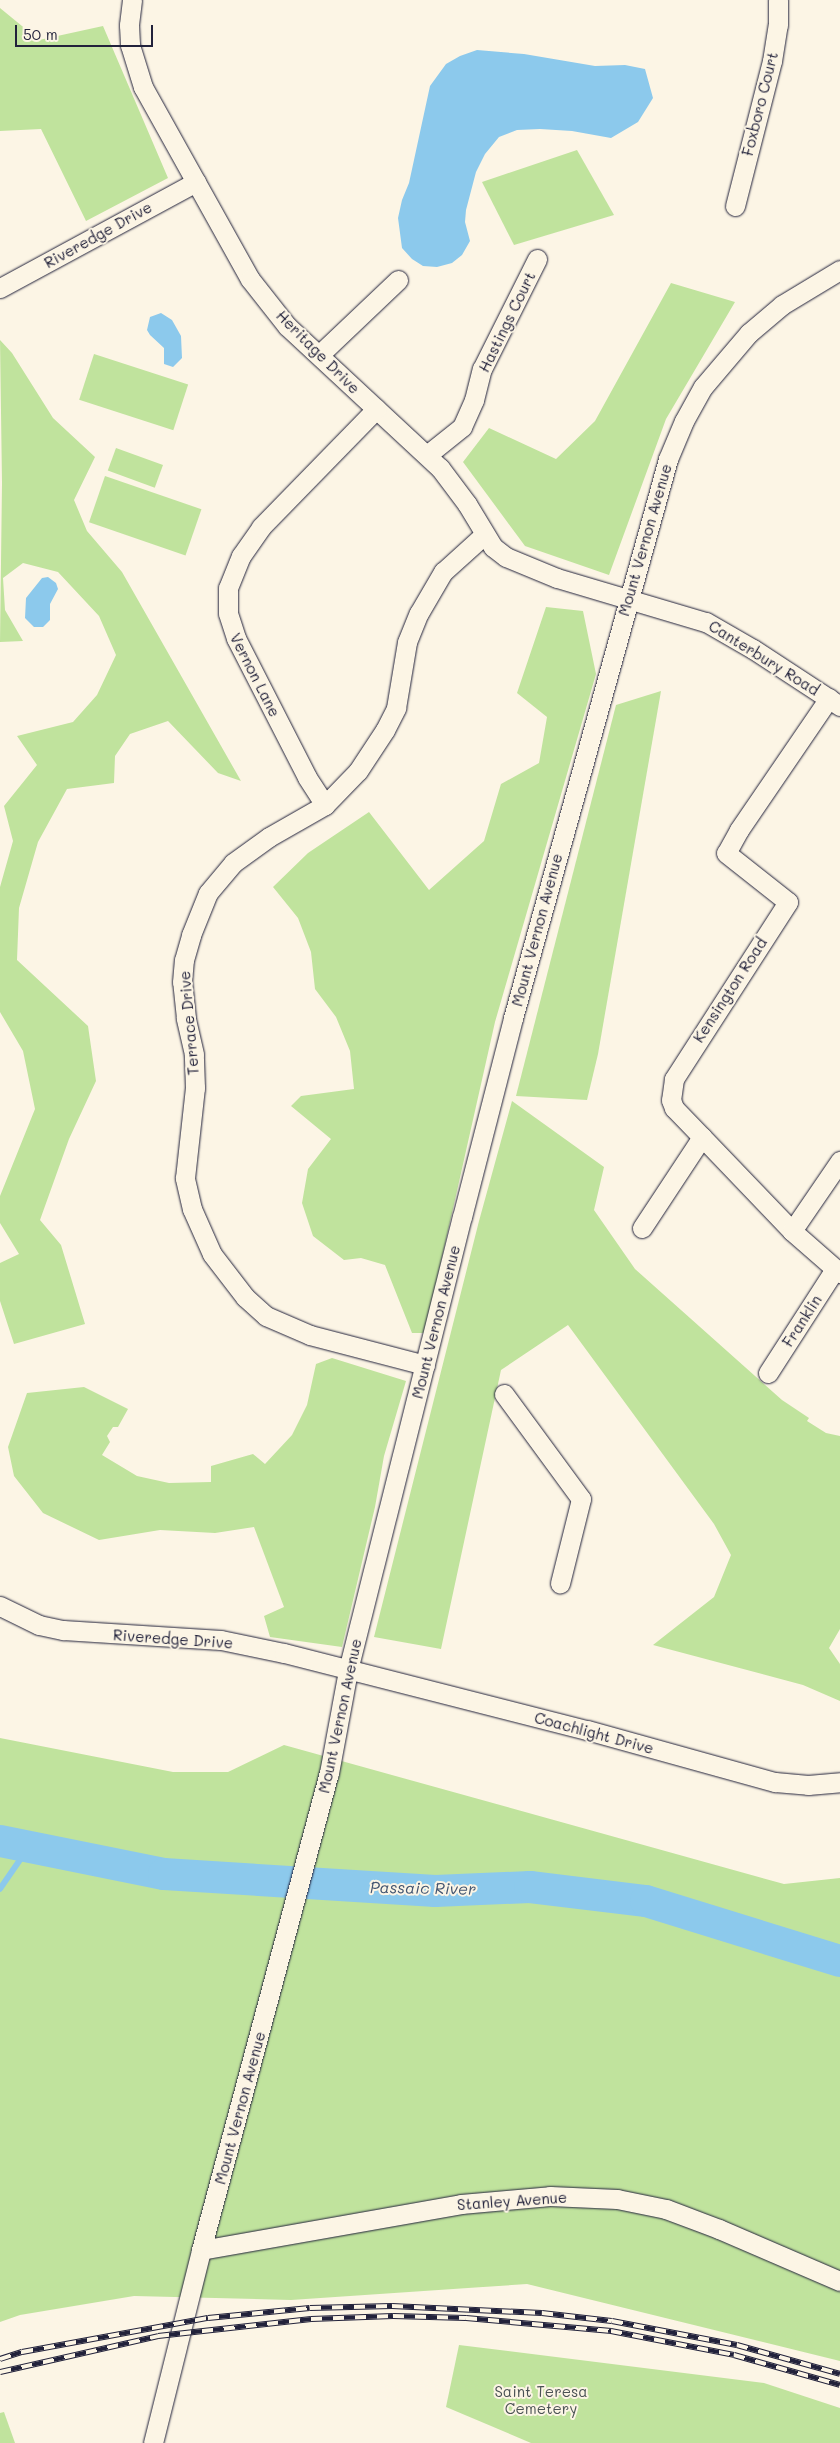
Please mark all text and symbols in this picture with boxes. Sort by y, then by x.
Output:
scale bar [18,15,155,47]
text: 50 m [23,24,58,44]
street label: Foxboro Court [738,50,782,158]
street label: Riveredge Drive [41,198,155,272]
street label: Hastings Court [475,269,539,375]
street label: Heritage Drive [273,307,363,397]
street label: Mount Vernon Avenue [615,462,675,618]
street label: Canterbury Road [705,617,823,699]
street label: Vernon Lane [226,630,284,720]
street label: Mount Vernon Avenue [508,852,566,1008]
street label: Kensington Road [689,934,771,1046]
street label: Terrace Drive [175,970,203,1076]
street label: Mount Vernon Avenue [408,1243,464,1401]
street label: Franklin [779,1292,825,1350]
street label: Riveredge Drive [112,1626,234,1652]
street label: Mount Vernon Avenue [315,1637,365,1795]
street label: Coachlight Drive [532,1708,656,1758]
water label: Passaic River [370,1877,476,1899]
street label: Mount Vernon Avenue [211,2030,269,2186]
street label: Stanley Avenue [456,2188,568,2214]
park label: Saint Teresa Cemetery [494,2382,588,2417]

